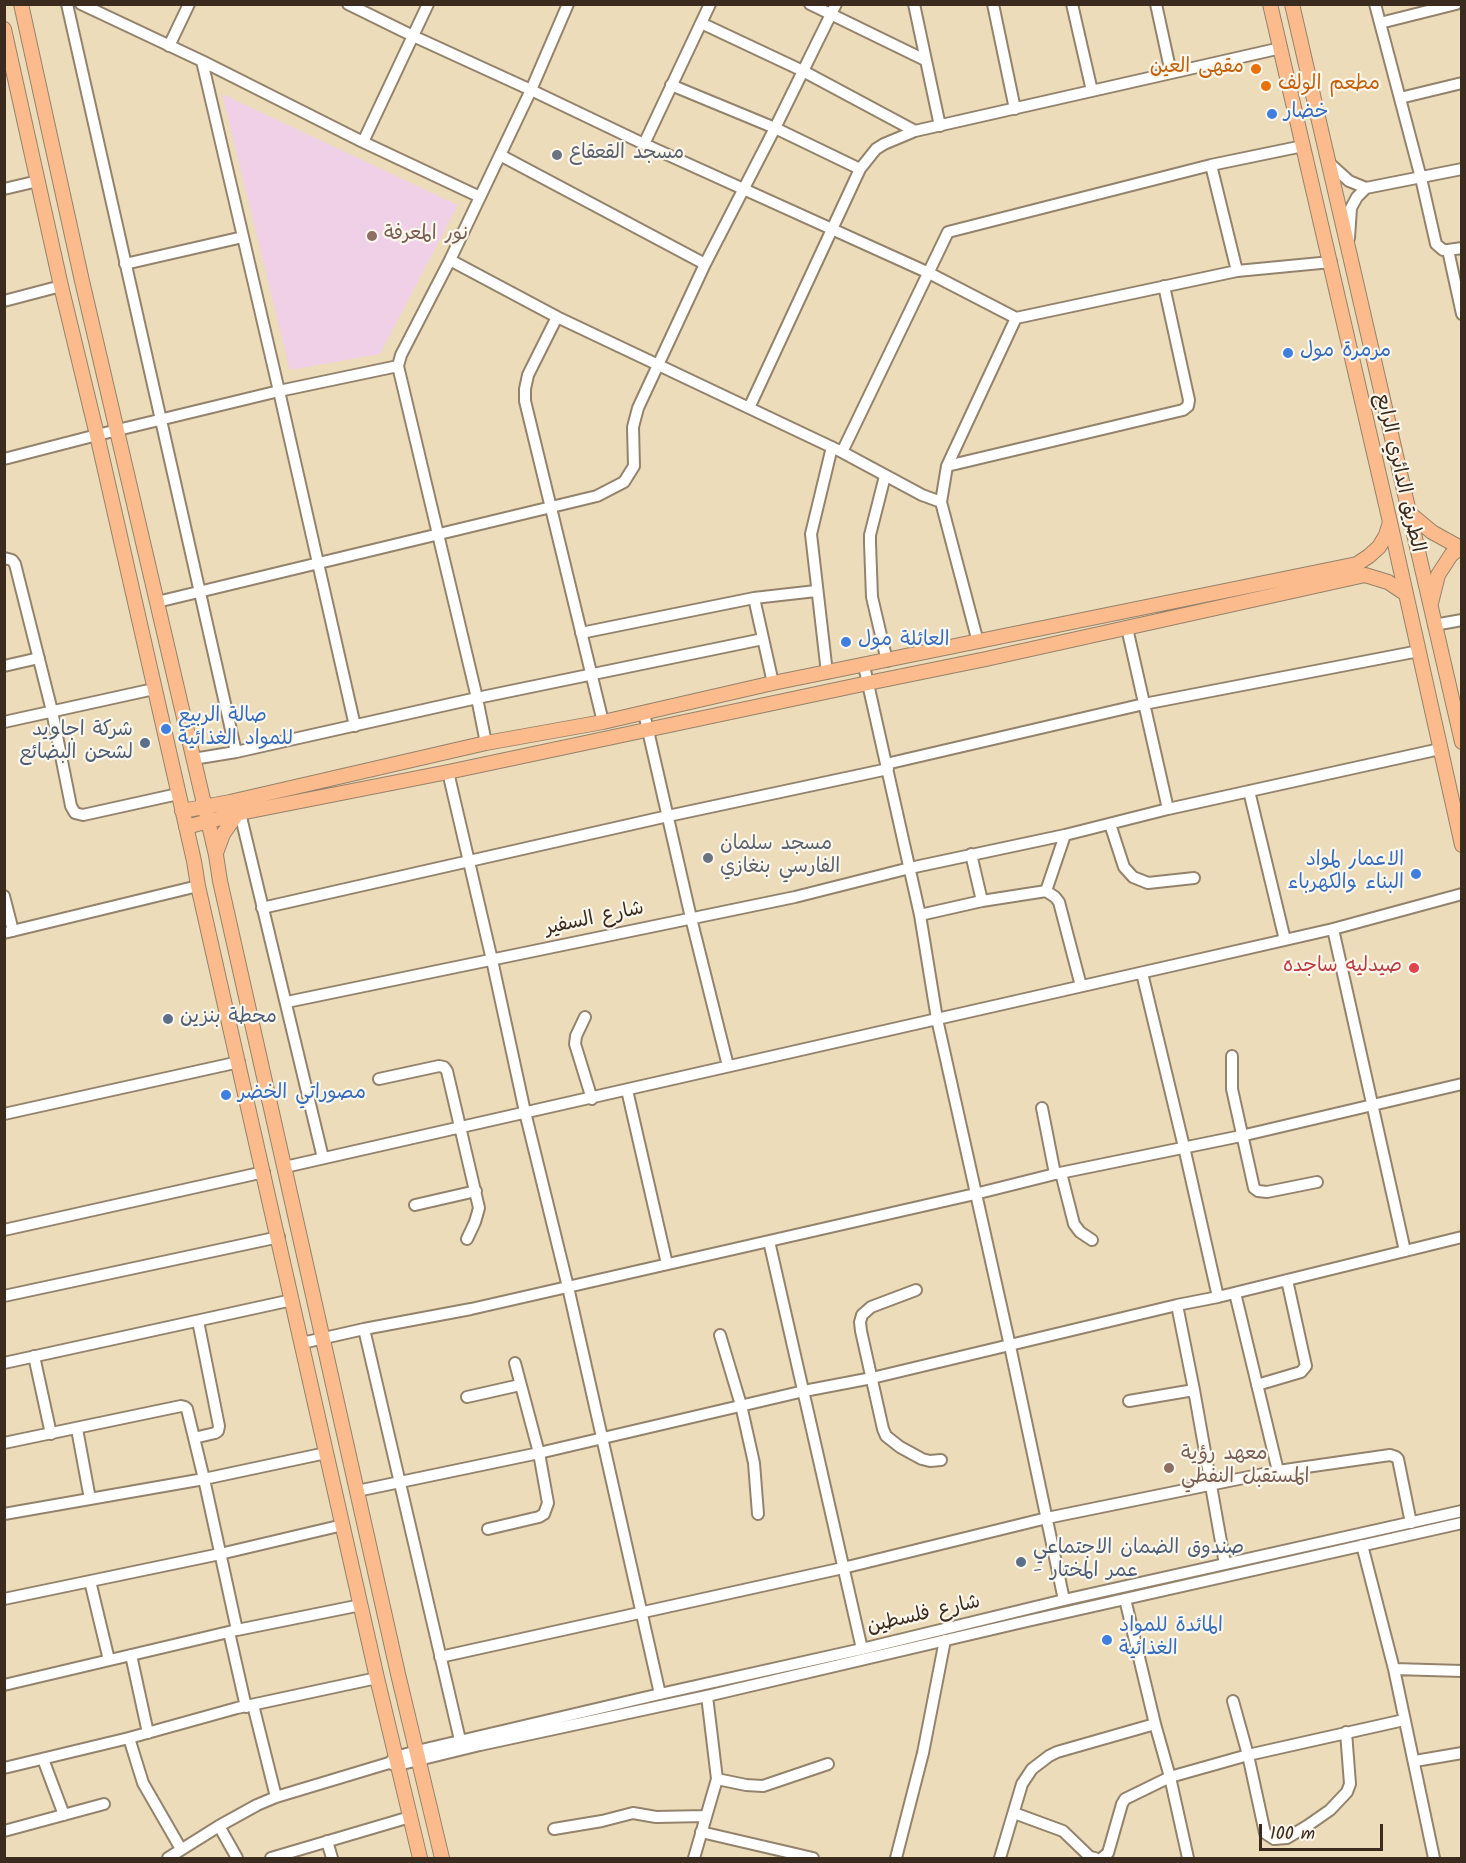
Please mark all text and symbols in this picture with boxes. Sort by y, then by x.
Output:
place label: مقهى العين [1150,57,1244,81]
marker: مقهى العين [1249,62,1263,76]
place label: مطعم الولف [1278,74,1380,98]
marker: مطعم الولف [1259,79,1273,93]
place label: خضار [1284,102,1328,126]
marker: خضار [1265,107,1279,121]
place label: مسجد القعقاع [569,143,684,167]
marker: مسجد القعقاع [550,148,564,162]
place label: نور المعرفة [384,224,468,248]
marker: نور المعرفة [365,229,379,243]
place label: مرمرة مول [1300,341,1391,365]
marker: مرمرة مول [1281,346,1295,360]
street label: الطريق الدائري الرابع [1368,391,1428,555]
place label: العائلة مول [858,630,949,654]
marker: العائلة مول [839,635,853,649]
place label: صالة الربيع للمواد الغذائية [178,706,293,753]
place label: شركة اجاويد لشحن البضائع [19,720,133,767]
marker: صالة الربيع للمواد الغذائية [159,722,173,736]
marker: شركة اجاويد لشحن البضائع [138,736,152,750]
place label: مسجد سلمان الفارسي بنغازي [720,834,840,881]
place label: الاعمار لمواد البناء والكهرباء [1288,850,1404,897]
marker: مسجد سلمان الفارسي بنغازي [701,851,715,865]
marker: الاعمار لمواد البناء والكهرباء [1409,867,1423,881]
street label: شارع السفير [543,898,647,942]
place label: صيدليه ساجده [1283,956,1402,980]
marker: صيدليه ساجده [1407,961,1421,975]
place label: محطة بنزين [180,1007,277,1031]
marker: محطة بنزين [161,1012,175,1026]
place label: مصوراتي الخضر [238,1083,366,1107]
marker: مصوراتي الخضر [219,1088,233,1102]
place label: معهد رؤية المستقبل النفطي [1181,1444,1309,1491]
marker: معهد رؤية المستقبل النفطي [1162,1461,1176,1475]
place label: صندوق الضمان الاجتماعي - عمر المختار [1033,1538,1244,1585]
marker: صندوق الضمان الاجتماعي - عمر المختار [1014,1555,1028,1569]
street label: شارع فلسطين [865,1591,983,1641]
place label: المائدة للمواد الغذائية [1119,1616,1223,1663]
marker: المائدة للمواد الغذائية [1100,1633,1114,1647]
scale bar [1262,1812,1386,1850]
text: 100 m [1270,1820,1315,1849]

